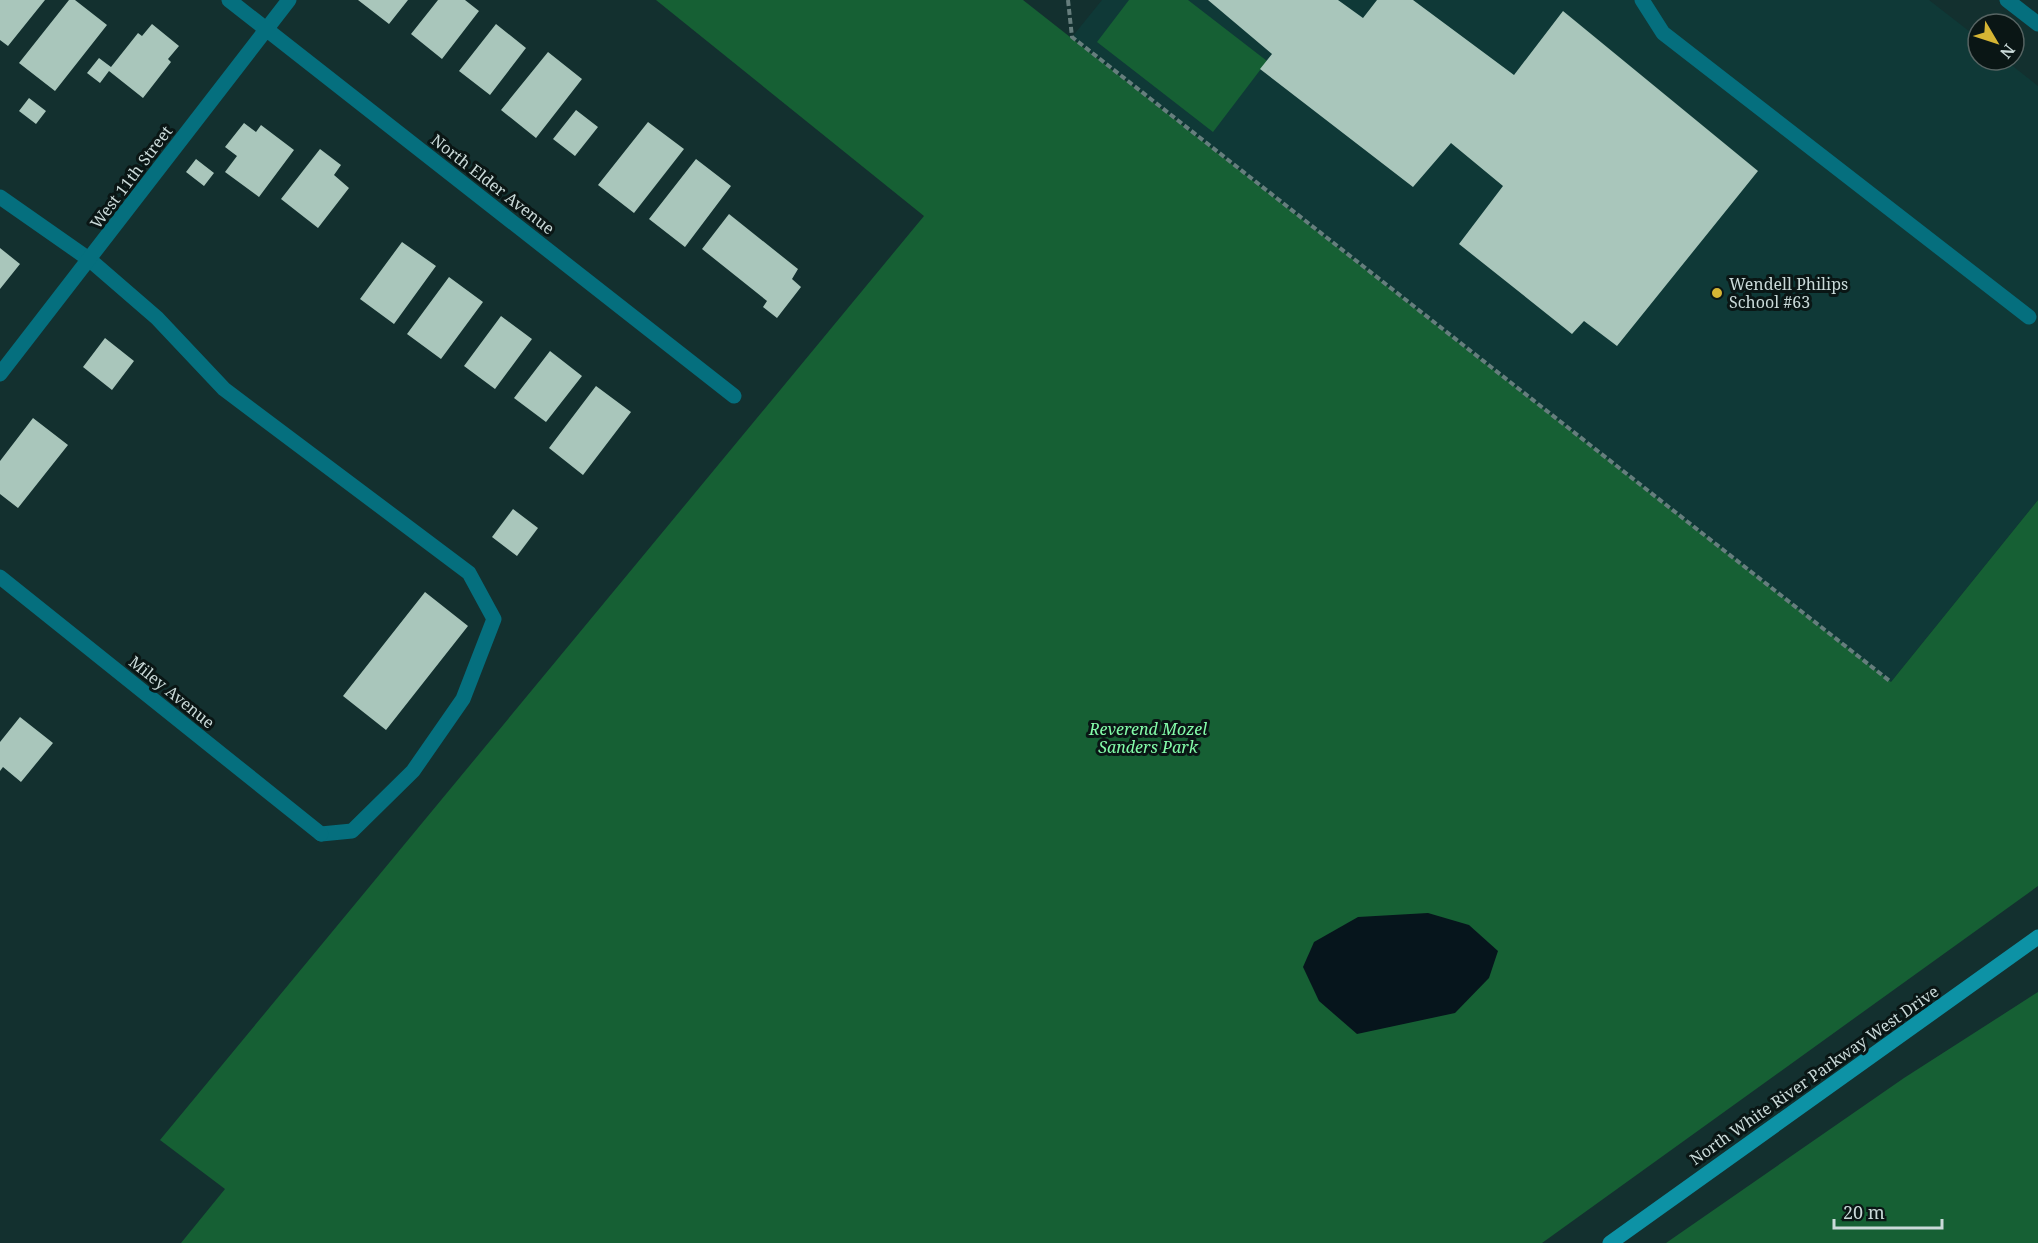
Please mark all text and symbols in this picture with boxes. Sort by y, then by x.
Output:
north arrow [1966,12,2026,72]
text: N [1995,40,2020,64]
street label: West 11th Street [85,121,177,233]
street label: North Elder Avenue [427,129,559,239]
place label: Wendell Philips School #63 [1729,273,1848,313]
marker: Wendell Philips School #63 [1710,286,1724,300]
street label: Miley Avenue [125,651,219,733]
park label: Reverend Mozel Sanders Park [1088,718,1207,758]
street label: North White River Parkway West Drive [1685,980,1943,1170]
scale bar [1834,1192,1942,1230]
text: 20 m [1843,1200,1885,1224]

